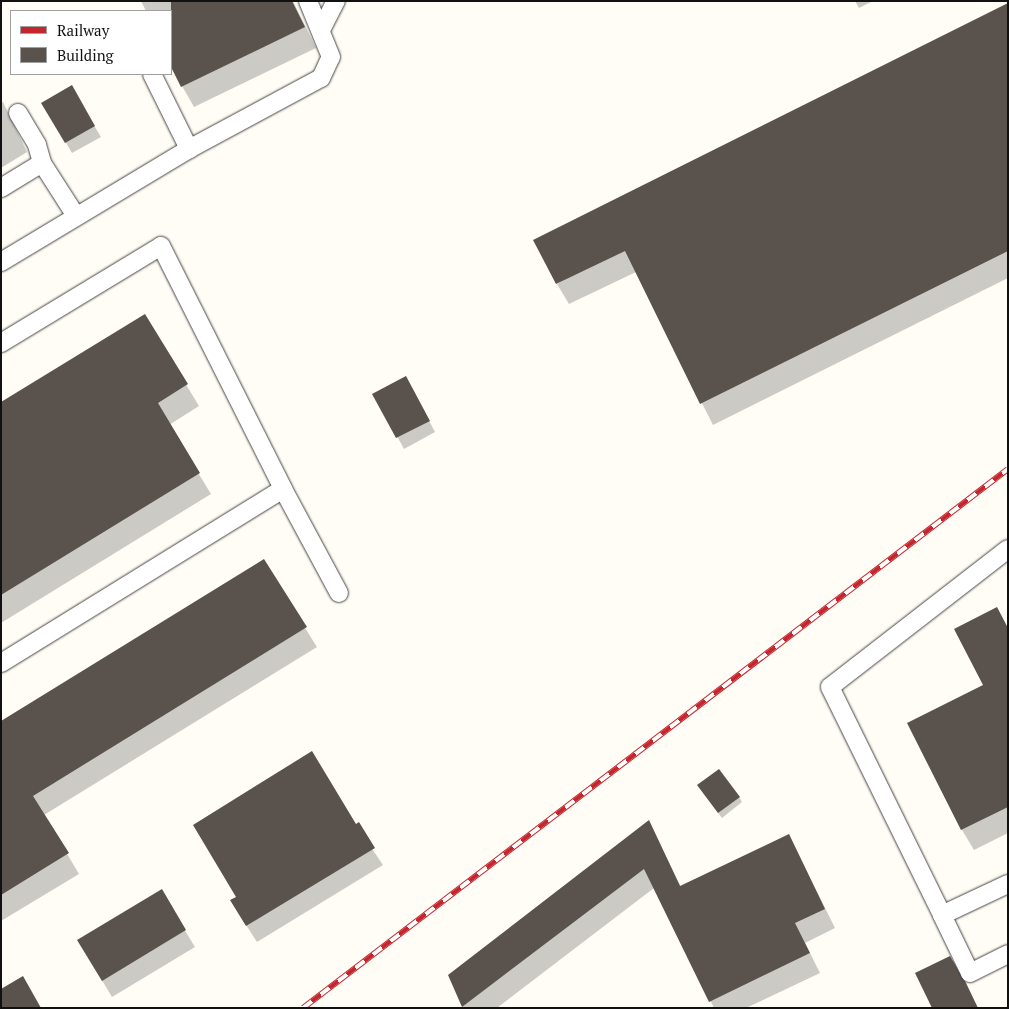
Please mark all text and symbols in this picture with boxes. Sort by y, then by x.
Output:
legend [10,10,172,75]
text: Railway [57,20,109,40]
text: Building [57,45,114,65]

